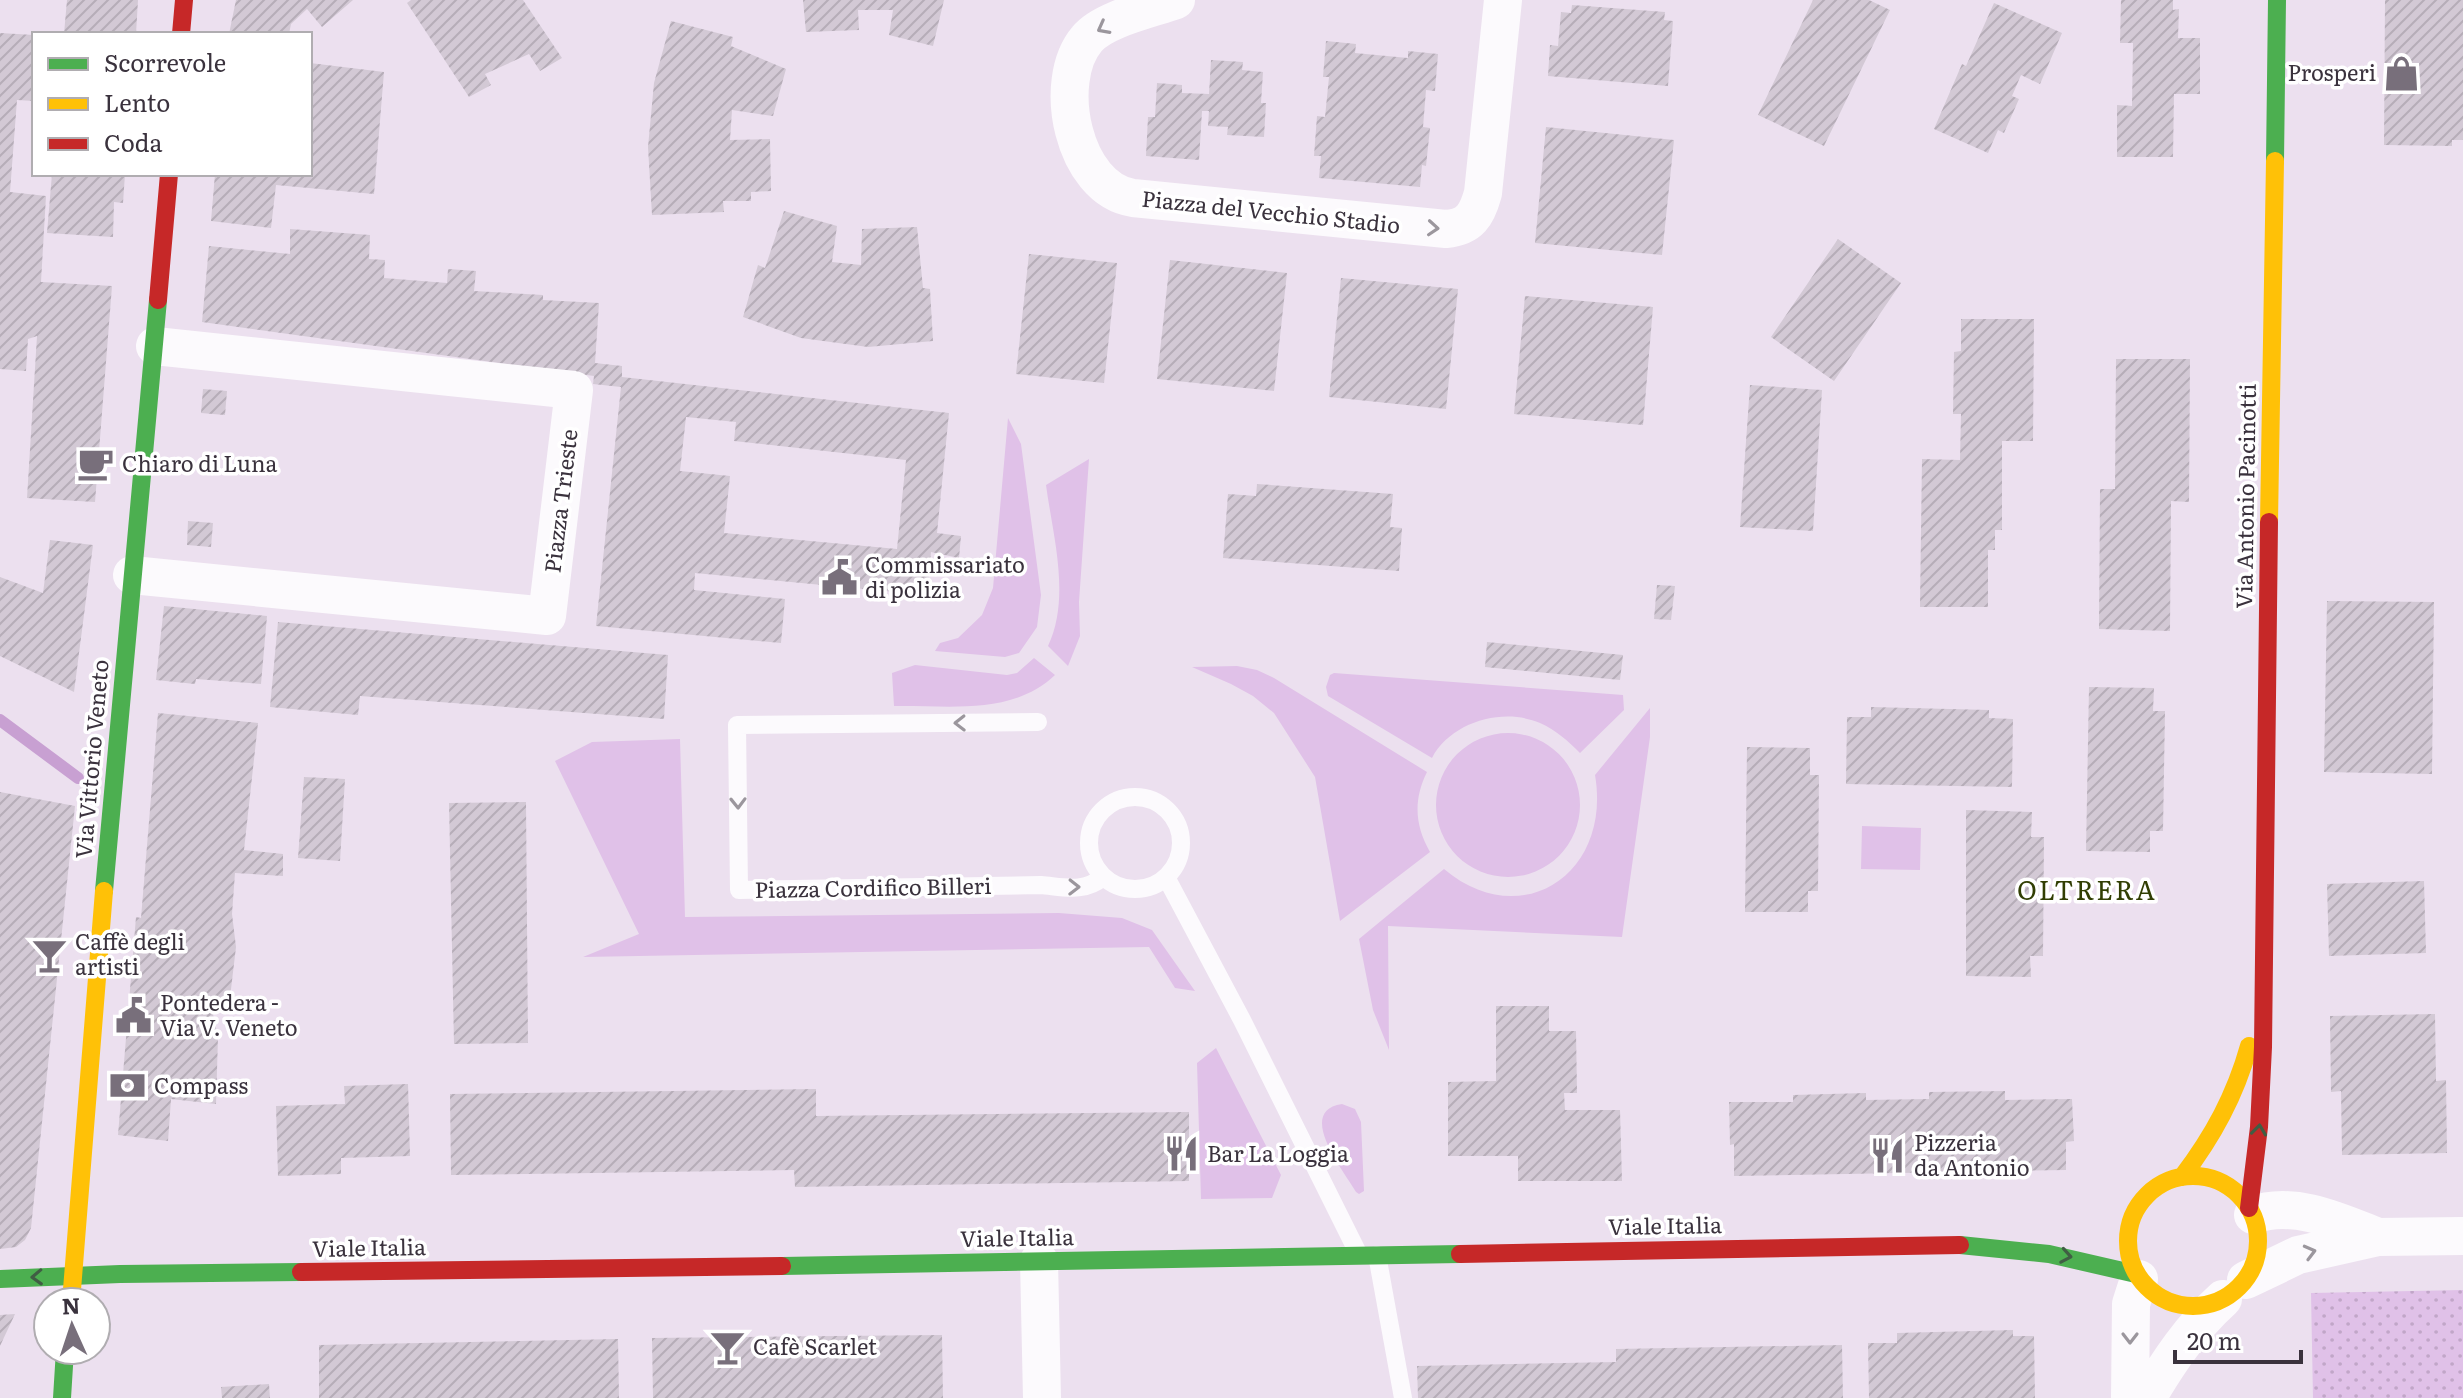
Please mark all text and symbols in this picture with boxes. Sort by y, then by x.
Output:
one-way arrow [1097,19,1111,34]
legend [32,32,312,176]
text: Scorrevole [104,44,226,79]
shop icon: Prosperi [2383,54,2421,92]
place label: Prosperi [2288,55,2376,88]
text: Lento [104,84,170,119]
text: Coda [104,124,163,159]
street label: Piazza del Vecchio Stadio [1140,181,1402,240]
one-way arrow [1427,219,1440,236]
street label: Via Antonio Pacinotti [2226,383,2263,609]
street label: Piazza Trieste [534,427,585,575]
cafe icon: Chiaro di Luna [77,445,115,483]
place label: Chiaro di Luna [122,446,277,479]
place label: Commissariato di polizia [865,547,1025,605]
public building icon: Commissariato di polizia [820,559,858,597]
street label: Via Vittorio Veneto [65,658,116,860]
one-way arrow [953,714,966,732]
one-way arrow [729,797,747,810]
street label: Piazza Cordifico Billeri [754,868,992,905]
district label: OLTRERA [2017,869,2157,908]
one-way arrow [1068,878,1081,895]
place label: Caffè degli artisti [75,924,185,982]
bar icon: Caffè degli artisti [30,936,68,974]
place label: Pontedera - Via V. Veneto [160,985,298,1043]
public building icon: Pontedera - Via V. Veneto [115,997,153,1035]
bank icon: Compass [109,1067,147,1105]
place label: Compass [154,1068,248,1101]
one-way arrow [2251,1124,2268,1137]
place label: Pizzeria da Antonio [1914,1125,2030,1183]
restaurant icon: Bar La Loggia [1162,1135,1200,1173]
place label: Bar La Loggia [1207,1136,1349,1169]
restaurant icon: Pizzeria da Antonio [1869,1137,1907,1175]
street label: Viale Italia [1608,1207,1722,1242]
street label: Viale Italia [960,1219,1074,1254]
street label: Viale Italia [312,1229,426,1264]
one-way arrow [2302,1245,2316,1261]
one-way arrow [2059,1246,2073,1263]
one-way arrow [30,1269,43,1286]
north arrow [32,1286,112,1366]
text: N [61,1288,81,1321]
scale bar [2175,1314,2301,1364]
text: 20 m [2187,1322,2241,1357]
bar icon: Cafè Scarlet [708,1328,746,1366]
place label: Cafè Scarlet [753,1329,877,1362]
one-way arrow [2122,1332,2139,1345]

